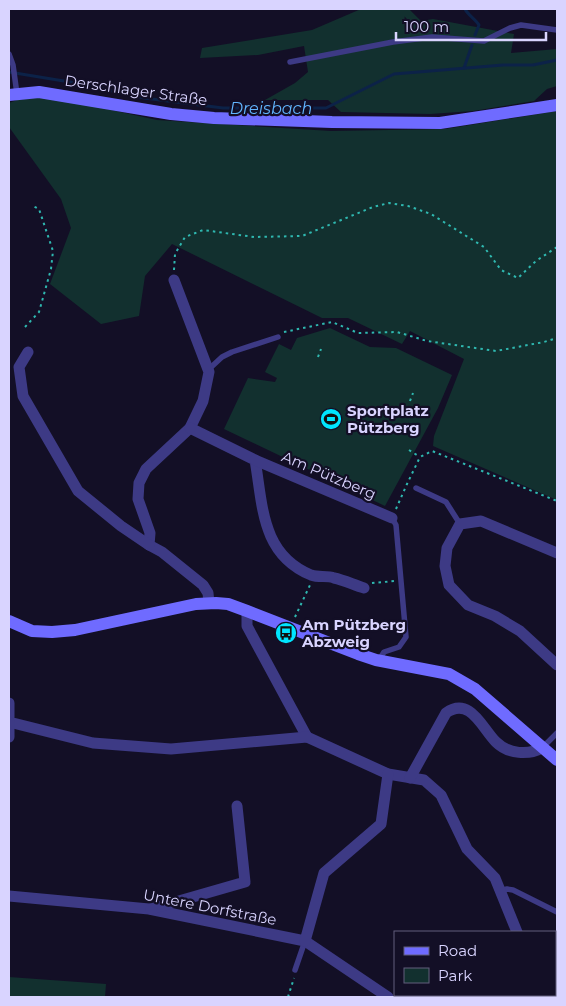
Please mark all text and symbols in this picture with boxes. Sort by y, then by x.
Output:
scale bar [396,10,546,42]
text: 100 m [404,17,449,36]
street label: Derschlager Straße [63,71,209,109]
water label: Dreisbach [230,99,312,118]
place label: Sportplatz Pützberg [347,401,429,437]
sports icon: Sportplatz Pützberg [319,407,343,431]
street label: Am Pützberg [279,447,379,503]
place label: Am Pützberg Abzweig [301,615,406,651]
bus stop icon: Am Pützberg Abzweig [274,621,298,645]
street label: Untere Dorfstraße [142,885,278,929]
legend [394,931,556,996]
text: Road [438,941,477,960]
text: Park [438,966,472,985]

